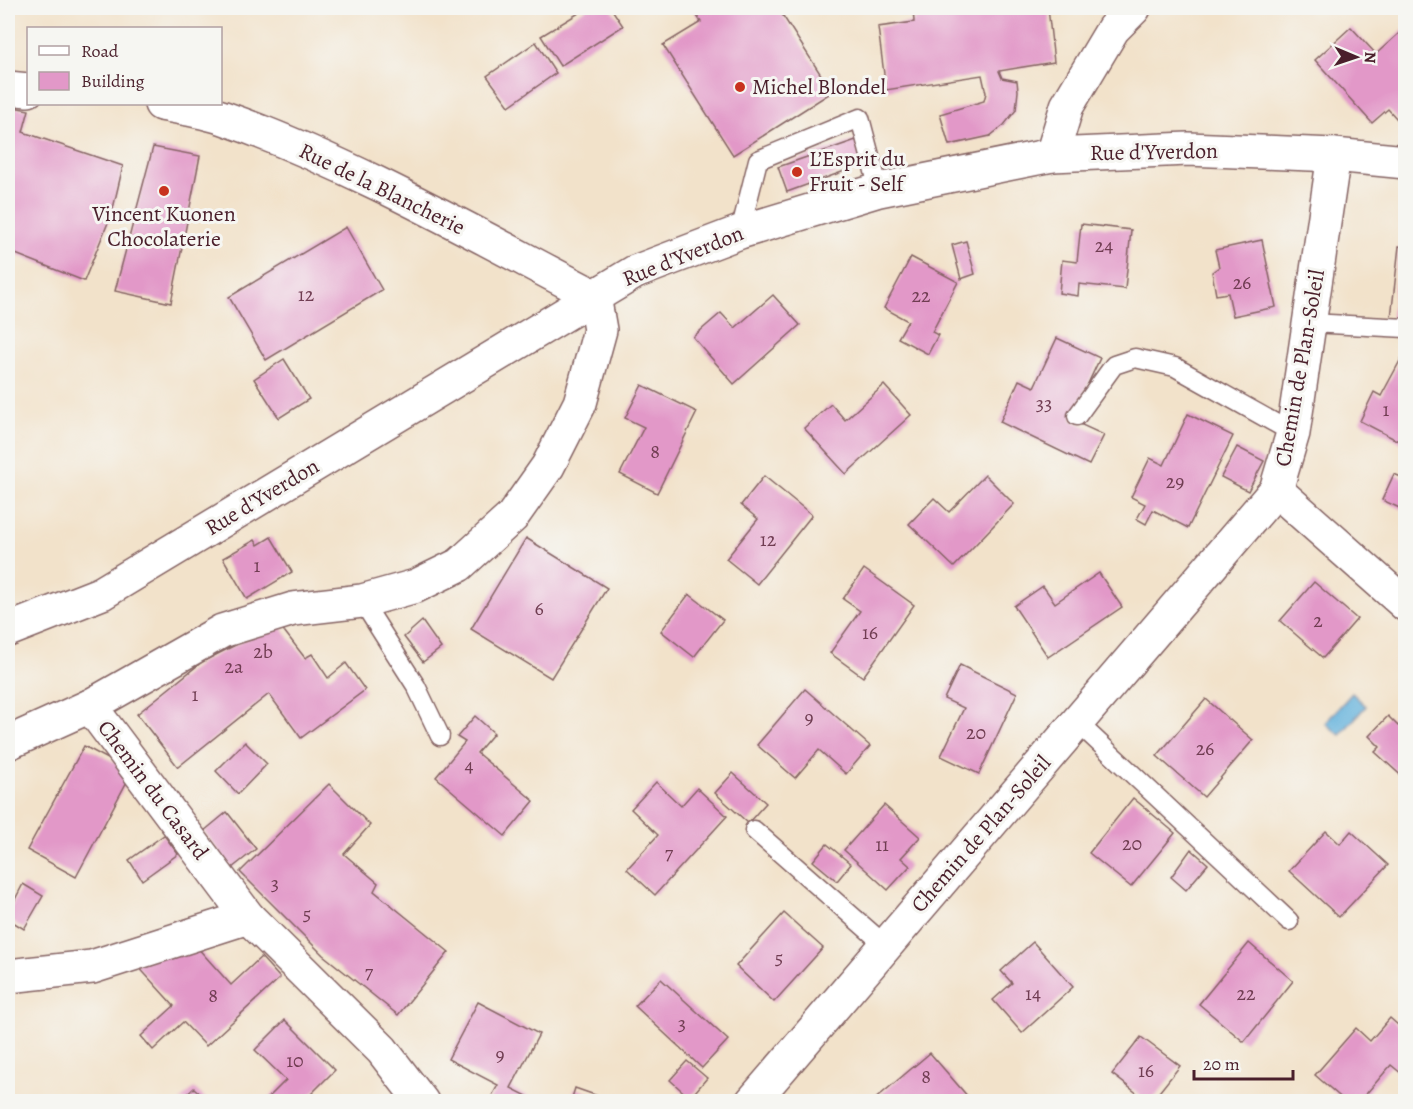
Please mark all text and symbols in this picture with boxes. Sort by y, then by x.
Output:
legend [27,27,222,105]
north arrow [1326,27,1386,87]
text: Road [81,39,119,63]
text: N [1359,51,1381,64]
text: Building [81,69,145,93]
place label: Michel Blondel [752,72,886,102]
marker: Michel Blondel [733,80,747,94]
street label: Rue de la Blancherie [294,136,470,242]
street label: Rue d'Yverdon [1090,136,1218,168]
place label: L’Esprit du Fruit - Self [809,144,906,199]
marker: L’Esprit du Fruit - Self [790,165,804,179]
marker: Vincent Kuonen Chocolaterie [157,184,171,198]
place label: Vincent Kuonen Chocolaterie [91,199,236,254]
street label: Rue d'Yverdon [618,218,748,294]
house number: 24 [1095,232,1113,259]
street label: Chemin de Plan-Soleil [1268,267,1332,469]
house number: 26 [1233,269,1251,296]
house number: 12 [298,281,315,308]
house number: 22 [912,282,931,309]
house number: 33 [1036,390,1052,417]
house number: 1 [1383,396,1390,423]
house number: 8 [650,438,660,465]
street label: Rue d'Yverdon [199,451,325,543]
house number: 29 [1166,468,1184,495]
house number: 12 [760,526,777,553]
house number: 1 [254,552,261,579]
house number: 6 [534,595,544,622]
house number: 2 [1313,607,1323,634]
house number: 16 [862,619,878,646]
house number: 2b [253,638,273,665]
house number: 2a [225,653,244,680]
house number: 1 [192,681,199,708]
house number: 9 [804,704,814,731]
street label: Chemin du Casard [91,714,215,866]
house number: 20 [966,719,986,746]
house number: 26 [1196,735,1214,762]
street label: Chemin de Plan-Soleil [904,749,1058,919]
house number: 4 [464,752,474,779]
house number: 20 [1122,830,1142,857]
house number: 11 [875,831,889,858]
house number: 7 [665,839,674,866]
house number: 3 [271,870,279,897]
house number: 5 [303,900,311,927]
house number: 5 [775,944,783,971]
house number: 7 [365,958,374,985]
house number: 14 [1025,980,1041,1007]
house number: 22 [1237,980,1256,1007]
house number: 8 [208,982,218,1009]
house number: 3 [678,1010,686,1037]
house number: 9 [495,1041,505,1068]
scale bar [1194,1043,1293,1081]
house number: 10 [286,1047,304,1074]
text: 20 m [1203,1052,1240,1076]
house number: 16 [1138,1057,1154,1084]
house number: 8 [921,1063,931,1090]

